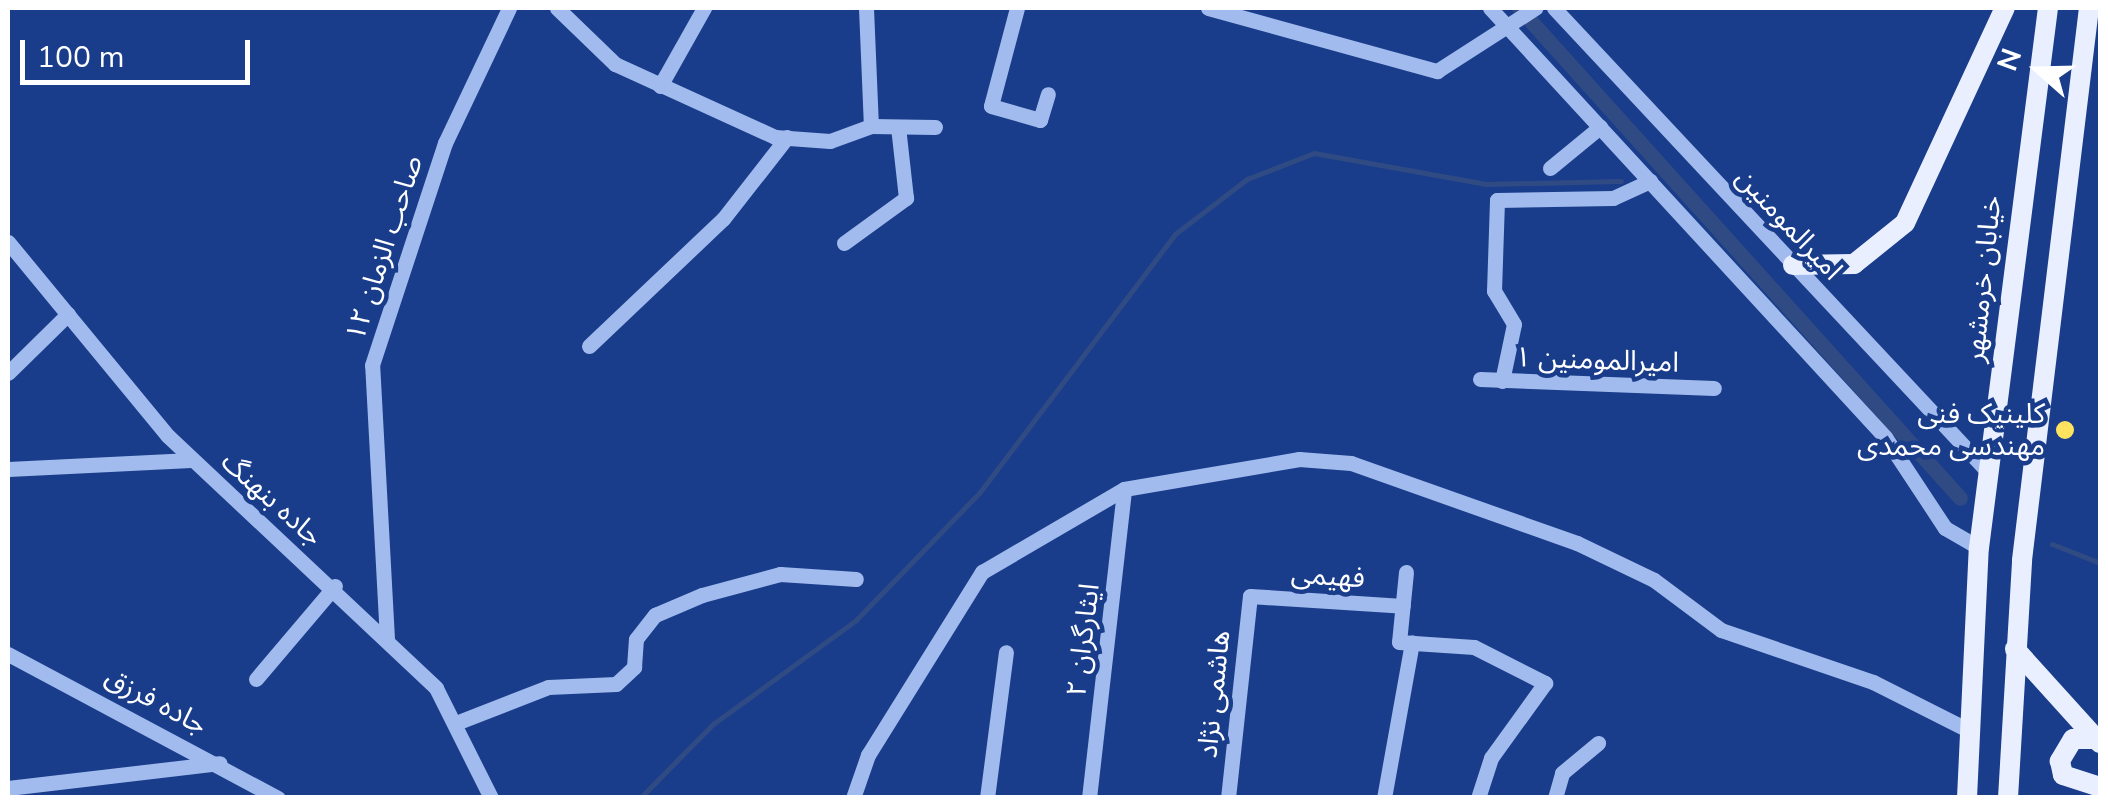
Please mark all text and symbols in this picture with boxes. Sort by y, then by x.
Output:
scale bar [25,20,255,82]
north arrow [1988,20,2088,120]
text: 100 m [37,37,124,78]
text: N [1988,43,2031,76]
street label: صاحب الزمان ۱۲ [338,151,430,345]
street label: امیرالمومنین [1729,161,1849,287]
street label: خیابان خرمشهر [1958,194,2008,364]
street label: امیرالمومنین ۱ [1514,340,1680,380]
place label: کلینیک فنی مهندسی محمدی [1857,397,2045,463]
marker: کلینیک فنی مهندسی محمدی [2054,419,2076,441]
street label: جاده بنهنگ [214,445,330,553]
street label: فهیمی [1290,557,1366,595]
street label: ایثارگران ۲ [1059,581,1107,699]
street label: هاشمی نژاد [1191,629,1237,759]
street label: جاده فرزق [99,660,213,742]

